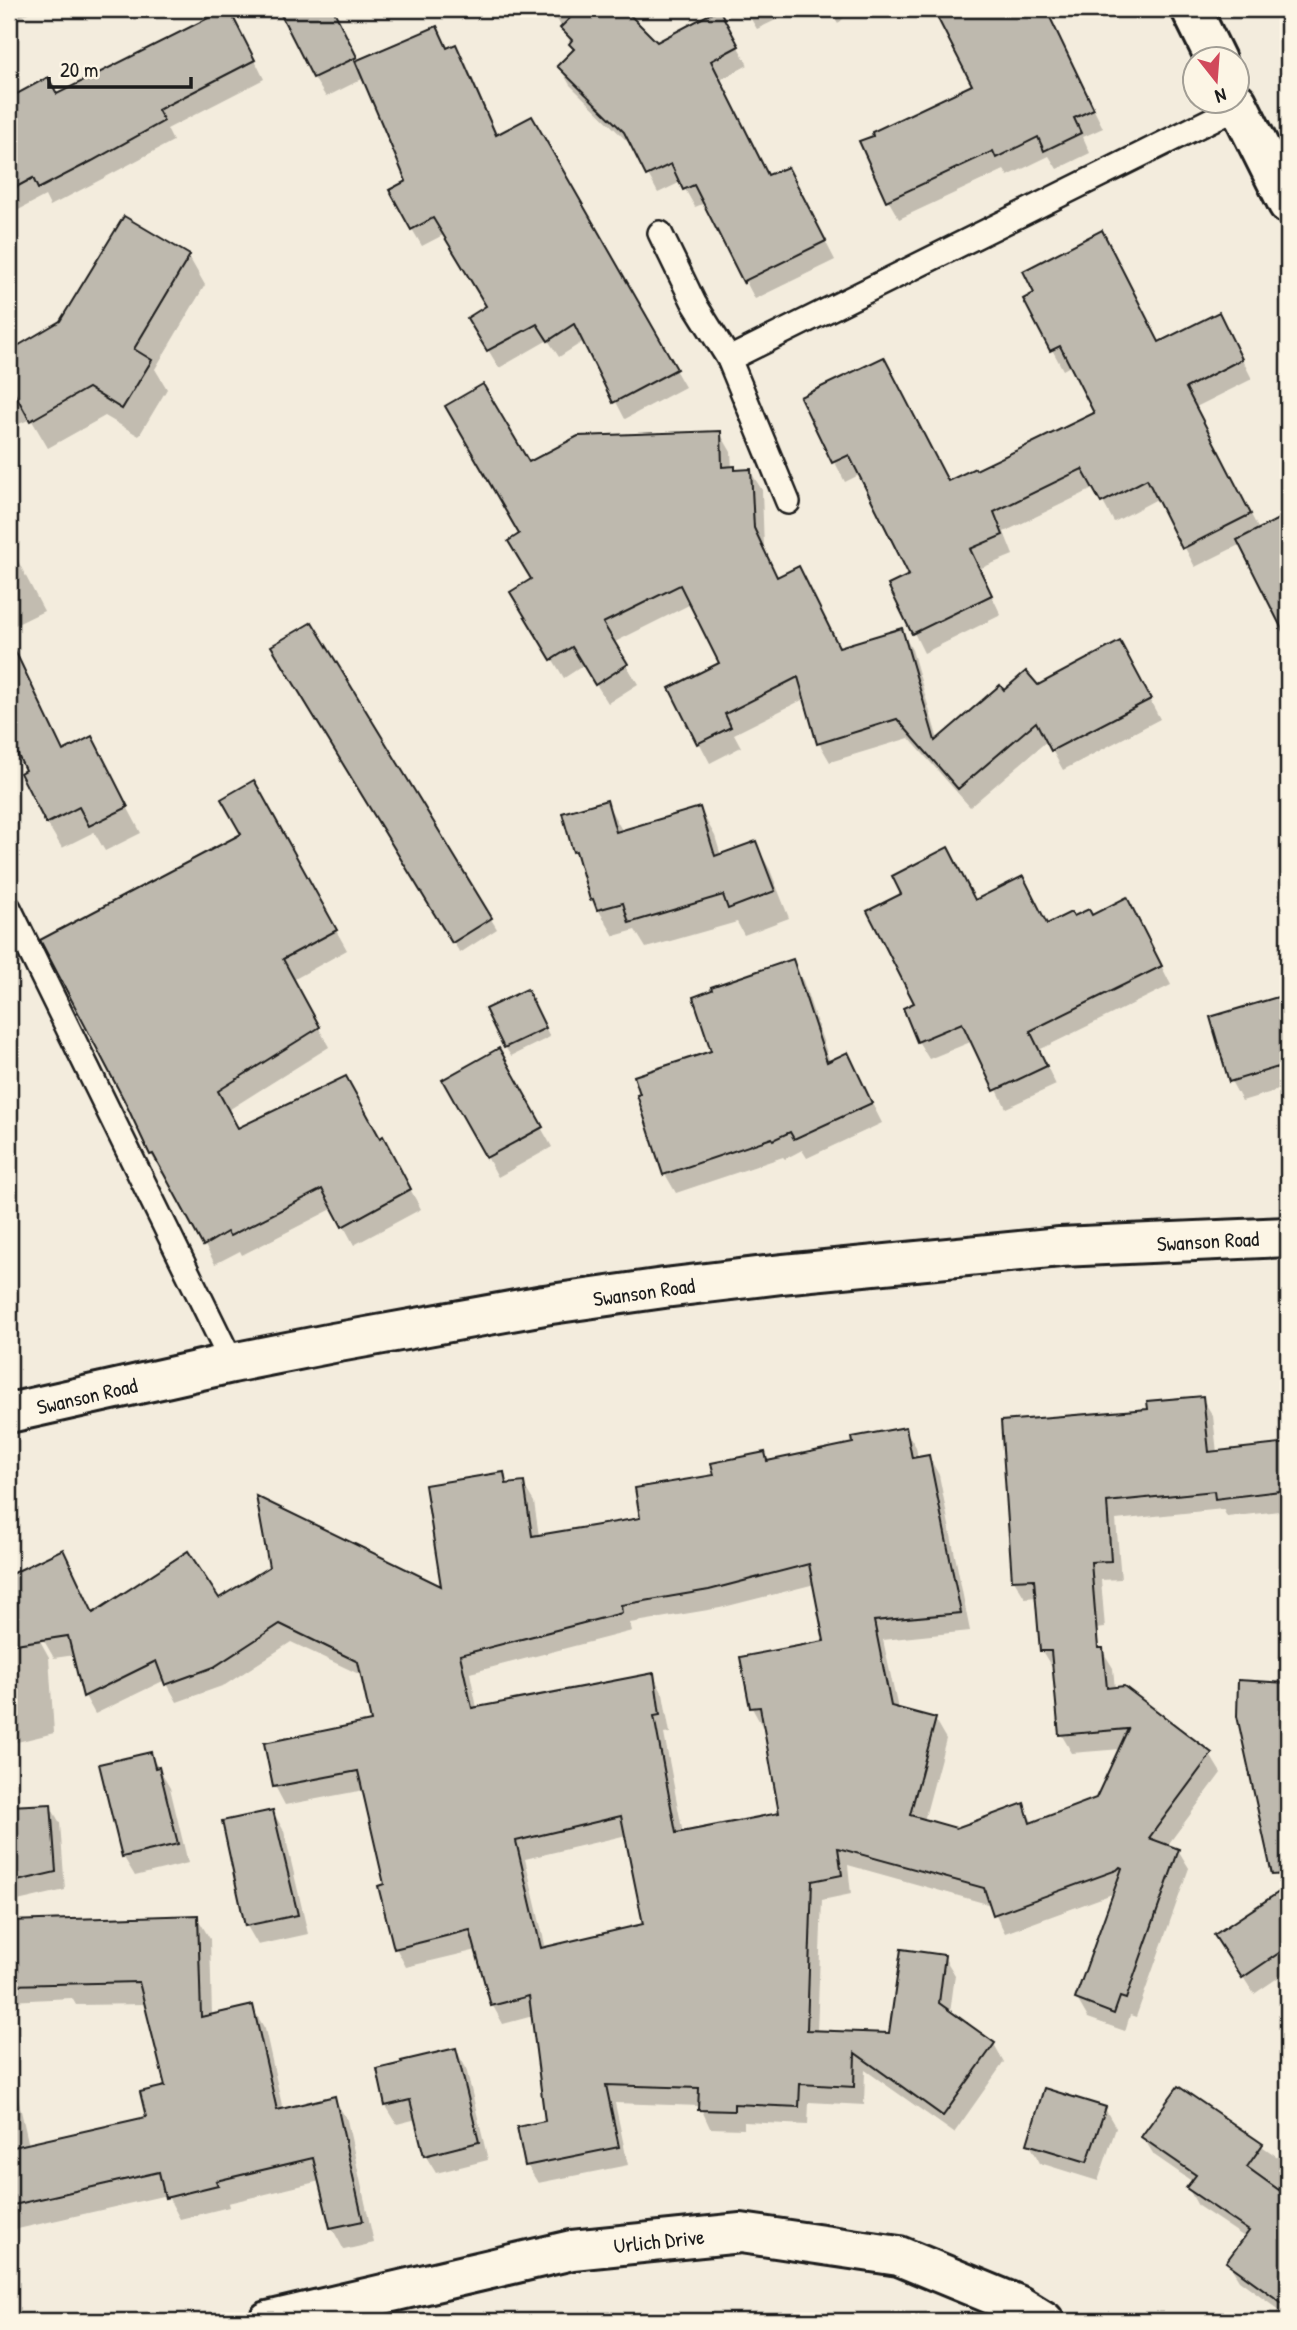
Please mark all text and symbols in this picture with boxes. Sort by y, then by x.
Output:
scale bar [49,46,191,90]
north arrow [1182,46,1252,116]
text: 20 m [60,55,98,84]
text: N [1212,82,1230,110]
street label: Swanson Road [1156,1224,1260,1258]
street label: Swanson Road [591,1271,697,1313]
street label: Swanson Road [34,1370,140,1422]
street label: Urlich Drive [612,2222,706,2260]

